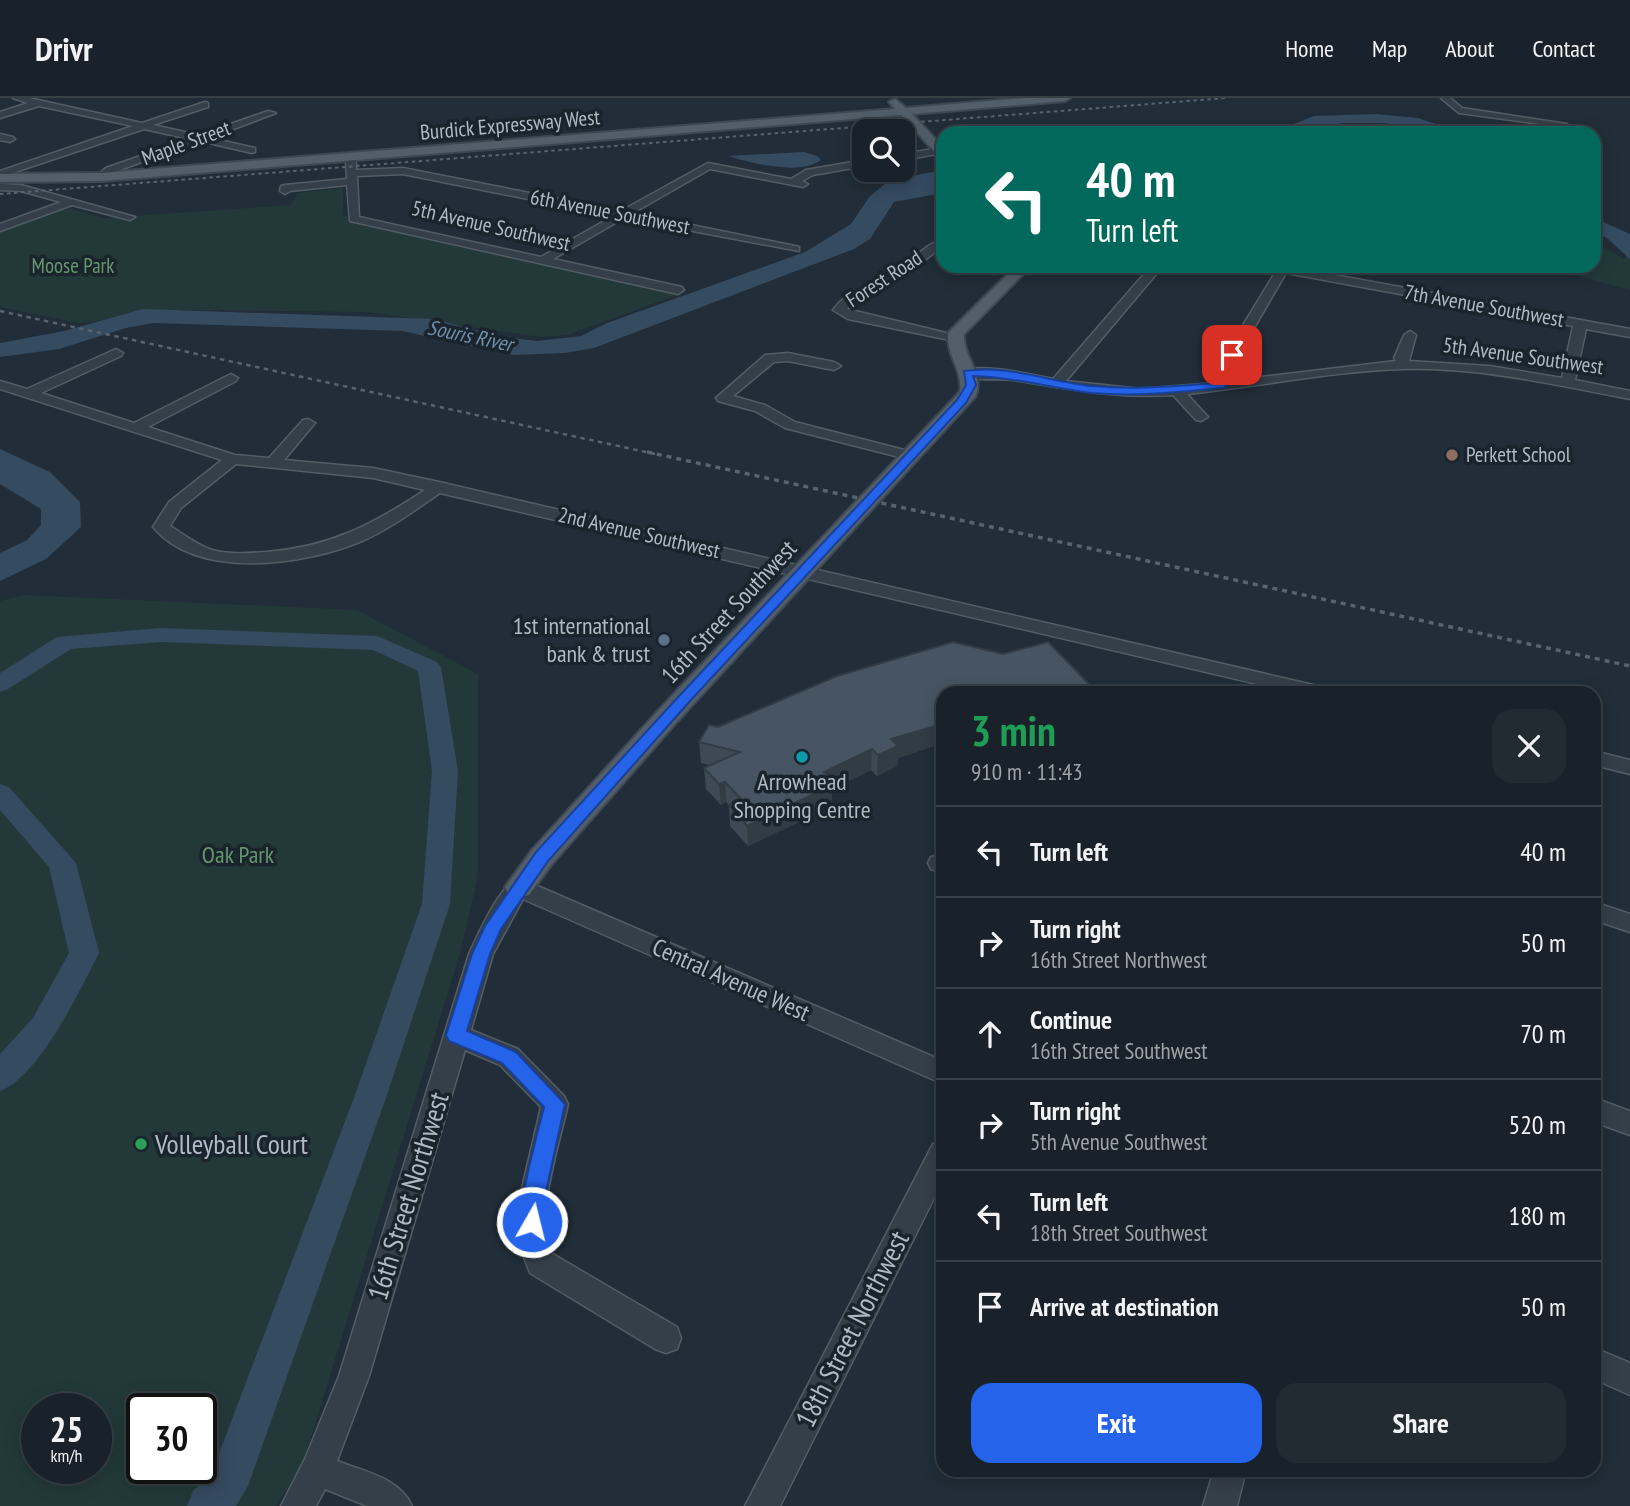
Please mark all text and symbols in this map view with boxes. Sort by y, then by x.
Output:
text: Drivr [35,27,93,70]
text: Home [1285,33,1334,64]
text: Map [1372,33,1407,64]
text: About [1445,33,1494,64]
text: Contact [1532,33,1595,64]
street label: Burdick Expressway West [419,103,601,146]
street label: Maple Street [138,114,234,171]
map controls [852,119,915,182]
button: search [852,119,915,182]
text: 40 m [1086,147,1175,211]
icon: left [971,154,1062,245]
street label: 6th Avenue Southwest [528,183,692,240]
street label: 5th Avenue Southwest [409,194,573,257]
text: Turn left [1086,209,1178,251]
street label: Forest Road [841,244,927,313]
park label: Moose Park [32,252,114,279]
street label: 7th Avenue Southwest [1402,278,1566,333]
water label: Souris River [425,313,518,358]
pin [1202,325,1262,385]
street label: 5th Avenue Southwest [1441,331,1605,380]
icon: arrive [1213,336,1251,374]
place label: Perkett School [1466,441,1571,468]
marker: Perkett School [1444,447,1460,463]
street label: 2nd Avenue Southwest [556,501,723,564]
street label: 16th Street Southwest [654,533,803,690]
place label: 1st international bank & trust [513,610,650,669]
marker: 1st international bank & trust [656,632,672,648]
text: 3 min [971,703,1056,758]
button: close [1492,709,1566,783]
marker: Arrowhead Shopping Centre [794,749,810,765]
text: 910 m · 11:43 [971,757,1083,786]
place label: Arrowhead Shopping Centre [733,766,871,825]
icon: left [971,833,1009,871]
text: Turn left [1030,835,1108,868]
text: 40 m [1520,835,1566,868]
park label: Oak Park [202,839,275,870]
text: Turn right [1030,912,1121,945]
icon: right [971,924,1009,962]
text: 50 m [1520,926,1566,959]
street label: Central Avenue West [648,931,815,1028]
text: 16th Street Northwest [1030,945,1207,974]
text: Continue [1030,1003,1112,1036]
icon: ahead [971,1015,1009,1053]
text: 70 m [1520,1017,1566,1050]
text: 16th Street Southwest [1030,1036,1208,1065]
street label: 16th Street Northwest [358,1087,457,1304]
text: Turn right [1030,1094,1121,1127]
icon: right [971,1106,1009,1144]
text: 520 m [1508,1108,1566,1141]
place label: Volleyball Court [154,1125,308,1162]
text: 5th Avenue Southwest [1030,1127,1207,1156]
marker: Volleyball Court [133,1136,149,1152]
position arrow [495,1185,569,1259]
text: Turn left [1030,1185,1108,1218]
icon: left [971,1197,1009,1235]
text: 180 m [1508,1199,1566,1232]
text: 18th Street Southwest [1030,1218,1208,1247]
street label: 18th Street Northwest [786,1224,917,1433]
icon: arrive [971,1288,1009,1326]
text: Arrive at destination [1030,1290,1219,1323]
text: 50 m [1520,1290,1566,1323]
button: Exit [971,1383,1262,1463]
button: Share [1276,1383,1566,1463]
speed limit sign: 30 [126,1393,217,1484]
text: 25 [50,1406,83,1452]
text: km/h [51,1444,82,1467]

